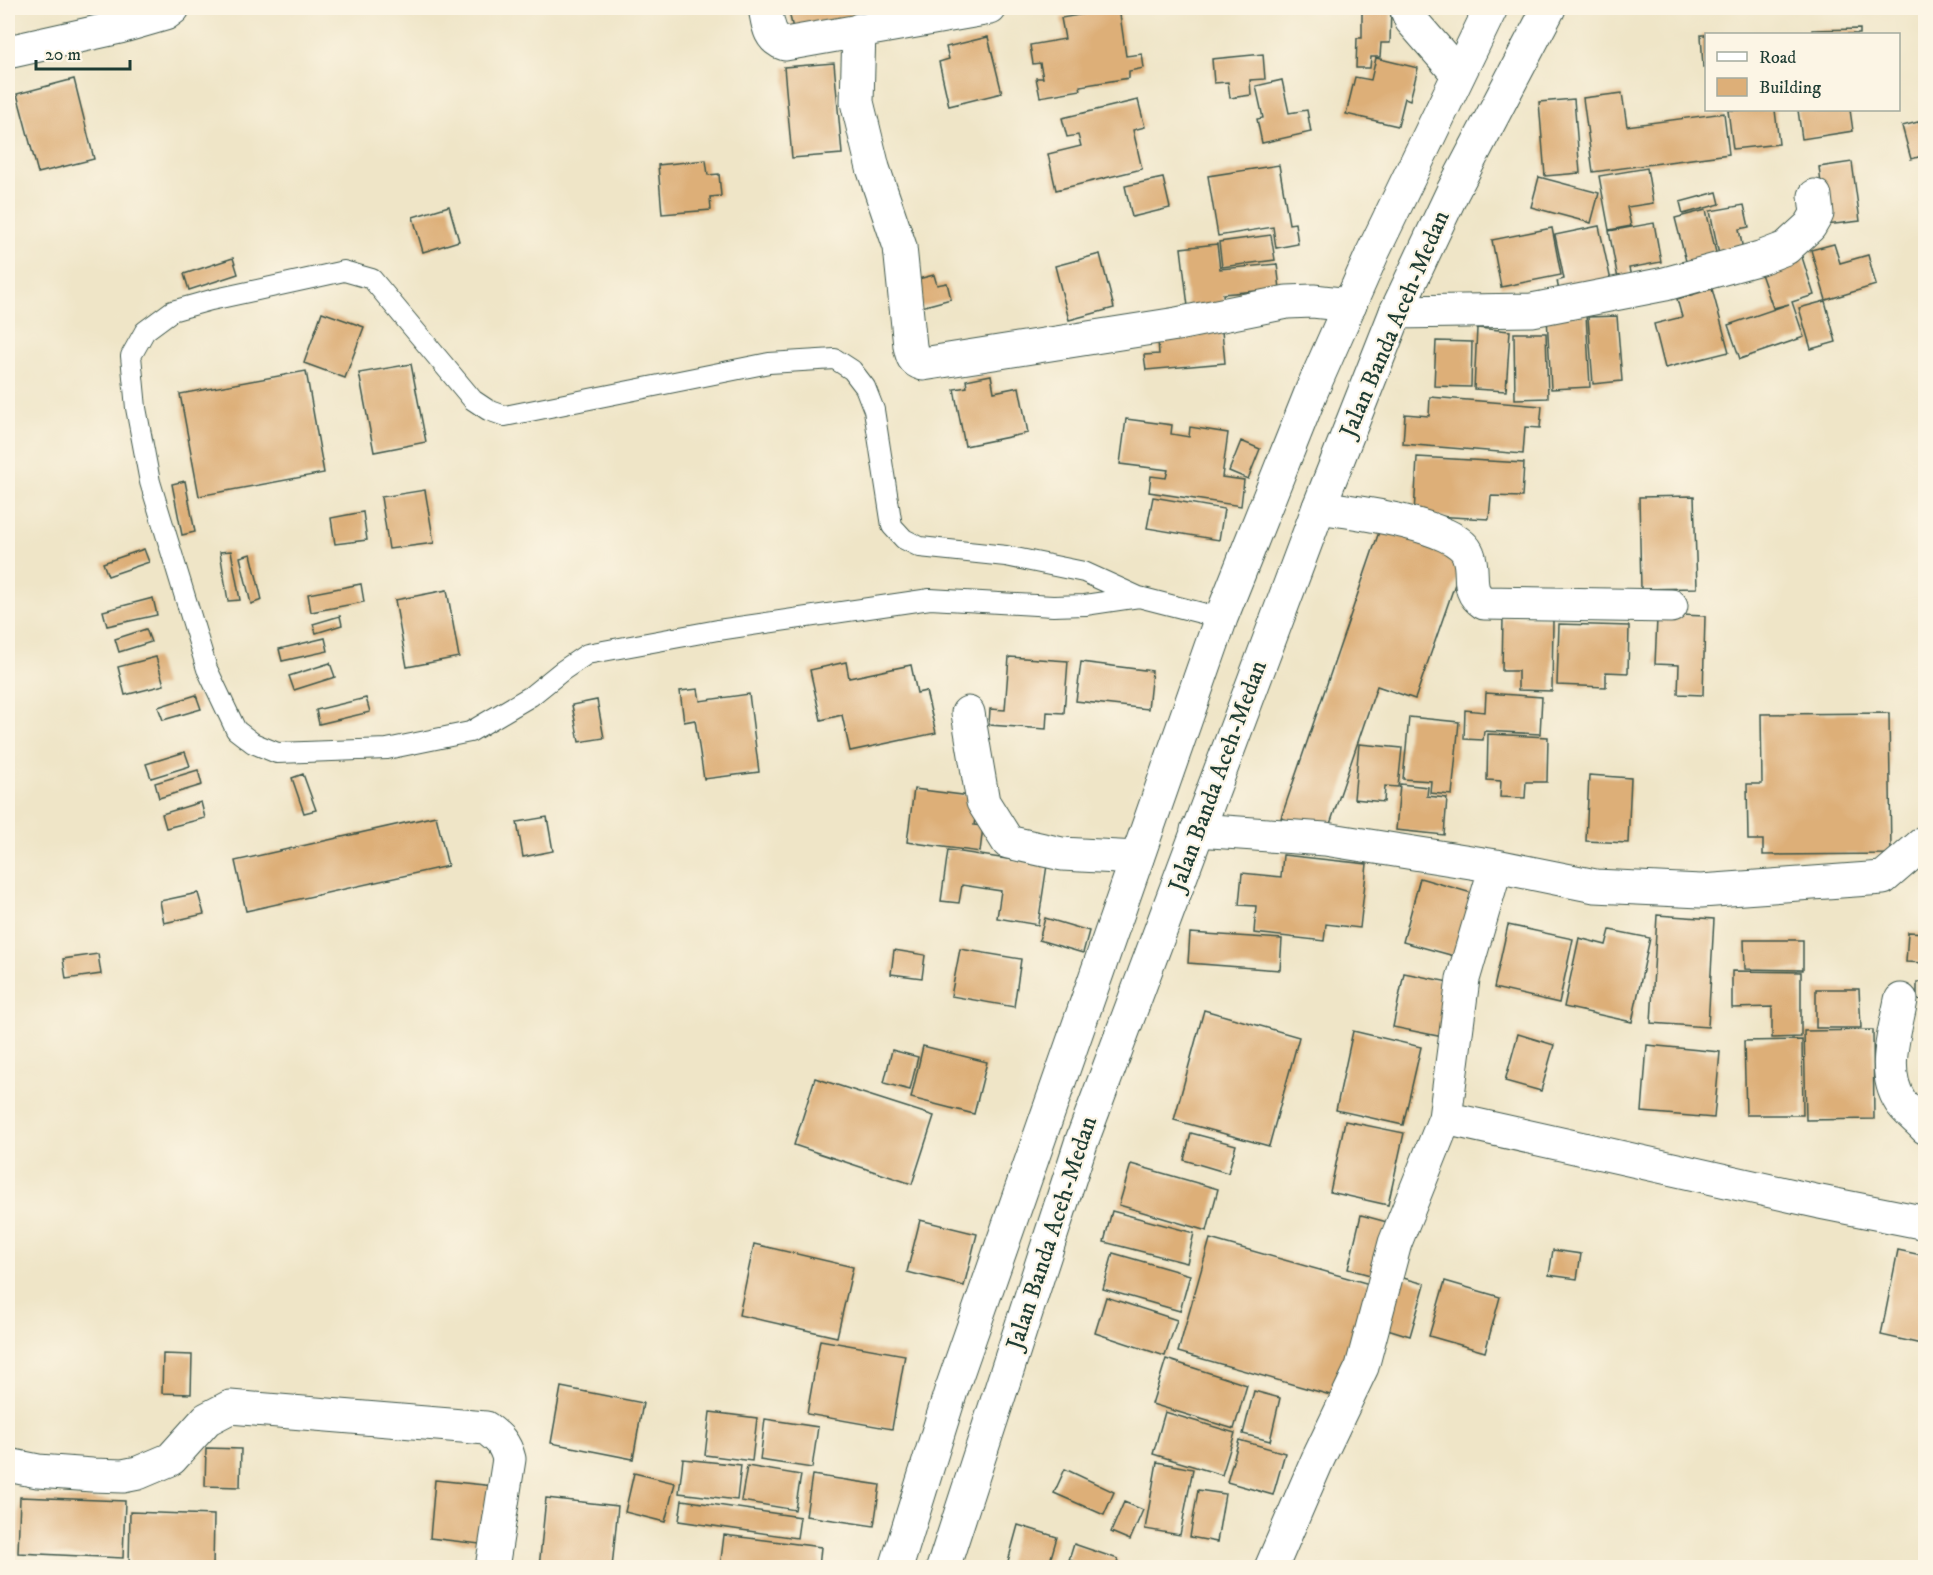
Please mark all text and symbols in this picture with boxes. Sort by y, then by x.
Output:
scale bar [36,33,130,71]
legend [1705,33,1900,111]
text: 20 m [45,44,81,66]
text: Road [1759,47,1796,69]
text: Building [1759,77,1821,99]
street label: Jalan Banda Aceh-Medan [1333,206,1457,444]
street label: Jalan Banda Aceh-Medan [1162,656,1274,897]
street label: Jalan Banda Aceh-Medan [999,1112,1104,1355]

